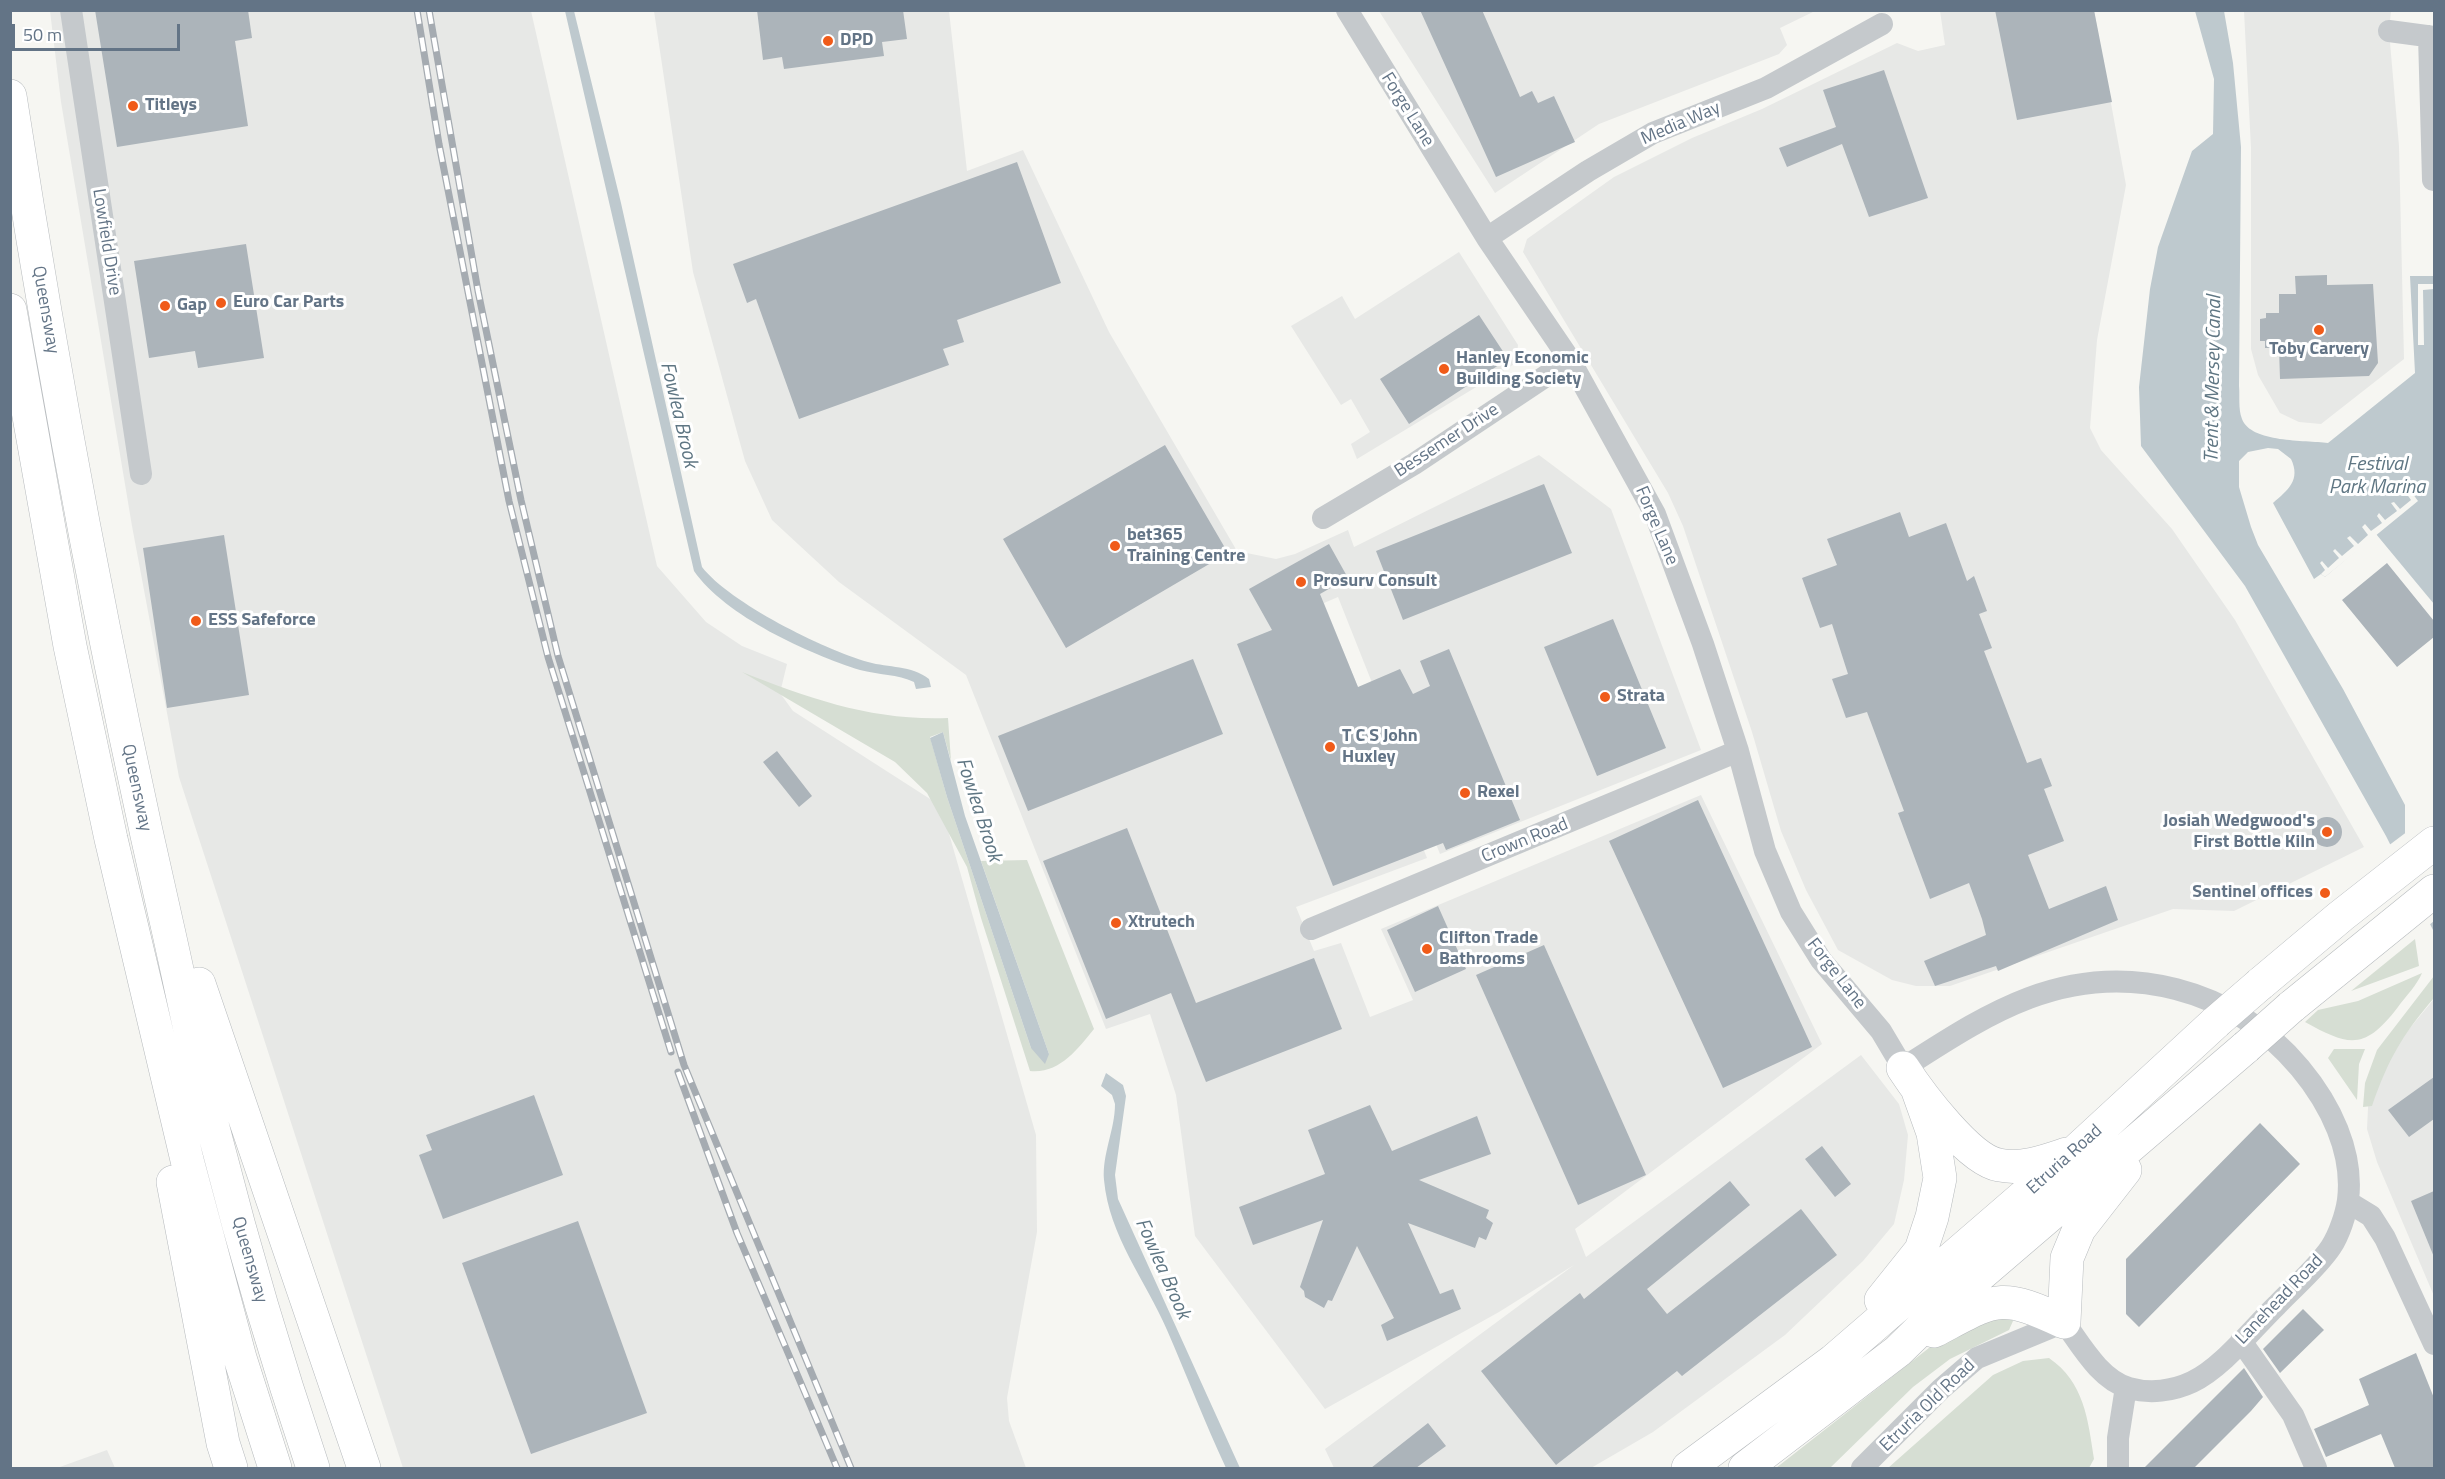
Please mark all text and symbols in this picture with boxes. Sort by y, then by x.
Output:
scale bar [15,12,183,50]
text: 50 m [23,21,62,48]
place label: DPD [840,30,874,52]
marker: DPD [821,34,835,48]
street label: Forge Lane [1376,69,1438,151]
place label: Titleys [145,95,197,117]
street label: Media Way [1638,98,1724,150]
marker: Titleys [126,99,140,113]
street label: Lowfield Drive [87,187,125,297]
street label: Queensway [27,264,63,356]
place label: Euro Car Parts [233,292,344,314]
place label: Gap [177,295,207,317]
water label: Trent & Mersey Canal [2201,295,2227,463]
marker: Euro Car Parts [214,296,228,310]
marker: Gap [158,299,172,313]
marker: Toby Carvery [2312,323,2326,337]
place label: Toby Carvery [2269,339,2369,361]
place label: Hanley Economic Building Society [1456,348,1589,391]
water label: Fowlea Brook [654,360,702,470]
marker: Hanley Economic Building Society [1437,362,1451,376]
street label: Bessemer Drive [1391,399,1503,483]
water label: Festival Park Marina [2329,453,2425,500]
street label: Forge Lane [1630,483,1682,569]
place label: bet365 Training Centre [1127,525,1245,568]
marker: bet365 Training Centre [1108,539,1122,553]
place label: Prosurv Consult [1313,571,1437,593]
marker: Prosurv Consult [1294,575,1308,589]
place label: ESS Safeforce [208,610,316,632]
marker: ESS Safeforce [189,614,203,628]
place label: Strata [1617,686,1665,708]
marker: Strata [1598,690,1612,704]
place label: T C S John Huxley [1342,726,1418,768]
marker: T C S John Huxley [1323,740,1337,754]
street label: Queensway [116,742,156,834]
water label: Fowlea Brook [950,755,1006,865]
place label: Rexel [1477,782,1520,804]
marker: Rexel [1458,786,1472,800]
place label: Josiah Wedgwood's First Bottle Kiln [2163,811,2315,854]
street label: Crown Road [1479,814,1571,868]
marker: Josiah Wedgwood's First Bottle Kiln [2320,825,2334,839]
place label: Sentinel offices [2192,882,2313,904]
marker: Sentinel offices [2318,886,2332,900]
place label: Xtrutech [1128,912,1195,934]
marker: Xtrutech [1109,916,1123,930]
place label: Clifton Trade Bathrooms [1439,928,1538,970]
street label: Forge Lane [1802,934,1870,1014]
marker: Clifton Trade Bathrooms [1420,942,1434,956]
street label: Etruria Road [2023,1121,2107,1199]
street label: Queensway [226,1214,272,1306]
water label: Fowlea Brook [1129,1215,1195,1323]
street label: Lanehead Road [2232,1251,2328,1349]
street label: Etruria Old Road [1876,1355,1980,1457]

